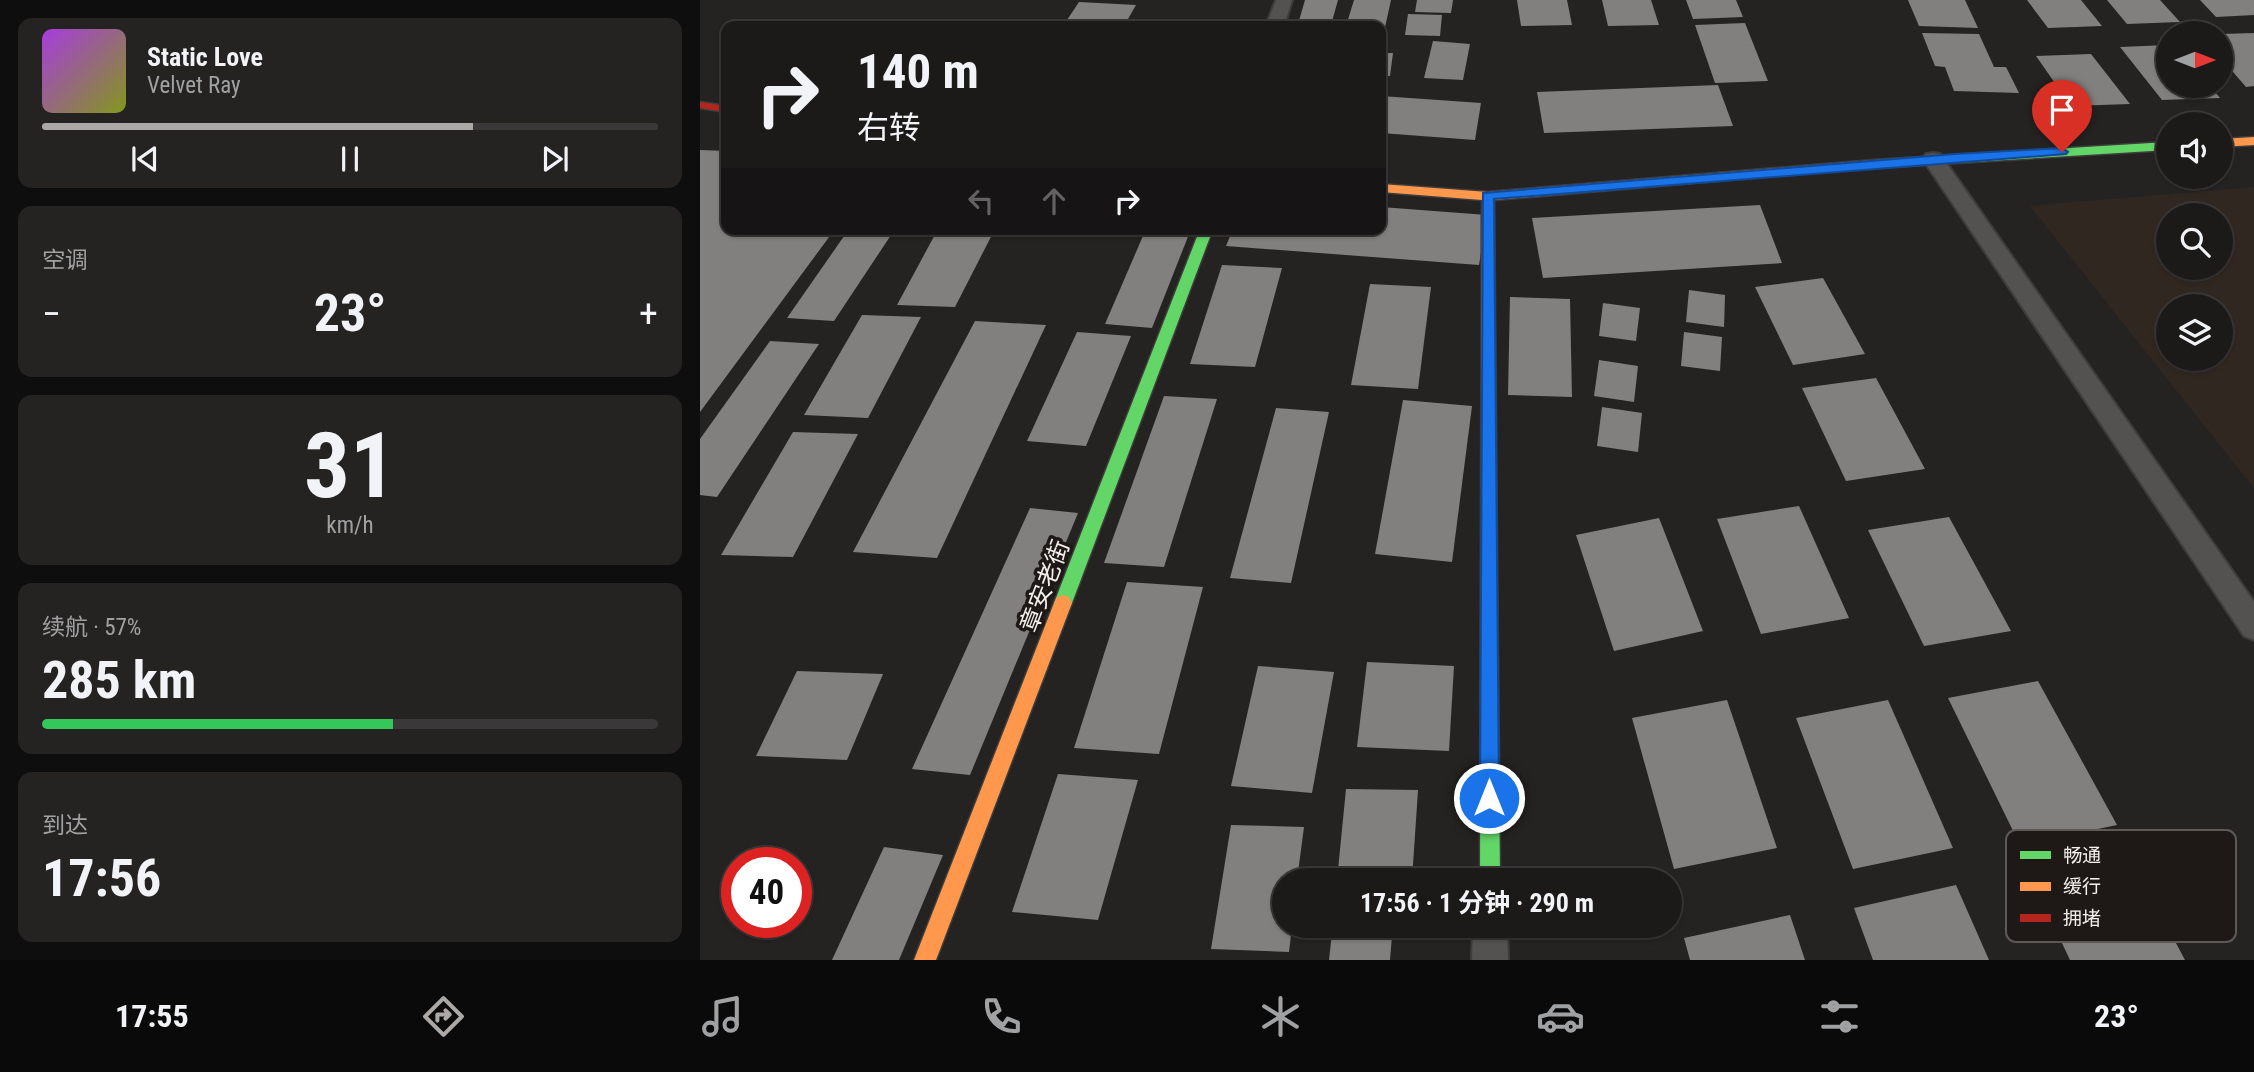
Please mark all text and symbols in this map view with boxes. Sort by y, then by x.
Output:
north arrow [2156,21,2233,98]
map controls [2156,21,2233,371]
text: Static Love [147,42,263,72]
text: 140 m [857,43,979,100]
icon: right [742,49,833,140]
text: Velvet Ray [147,72,241,99]
pin [2032,80,2092,152]
icon: arrive [2043,91,2081,129]
text: 右转 [857,109,921,147]
button: sound [2156,112,2233,189]
icon: previous [126,140,164,178]
icon: pause [331,140,369,178]
icon: next [536,140,574,178]
icon: left [962,182,1000,220]
icon: ahead [1035,182,1073,220]
icon: right [1108,182,1146,220]
button: search [2156,203,2233,280]
text: 空调 [42,247,88,274]
text: 23° [314,283,386,344]
text: − [42,292,61,336]
text: + [639,292,658,336]
button: layers [2156,294,2233,371]
text: 31 [304,413,396,519]
text: km/h [326,512,374,539]
street label: 章安老街 [1015,536,1075,636]
text: 续航 · 57% [42,614,141,641]
text: 285 km [42,650,196,711]
position arrow [1452,761,1526,835]
text: 到达 [42,812,88,839]
legend [2006,830,2236,942]
text: 畅通 [2063,844,2101,867]
speed limit sign: 40 [721,847,812,938]
text: 17:56 [42,848,161,909]
text: 缓行 [2063,875,2101,898]
text: 17:56 · 1 分钟 · 290 m [1360,888,1594,918]
text: 拥堵 [2063,907,2101,930]
icon: directions [419,992,468,1041]
icon: music [698,992,747,1041]
icon: phone [977,992,1026,1041]
icon: climate [1256,992,1305,1041]
icon: car [1536,992,1585,1041]
icon: filters [1815,992,1864,1041]
text: 17:55 [115,997,189,1035]
text: 23° [2094,997,2139,1035]

